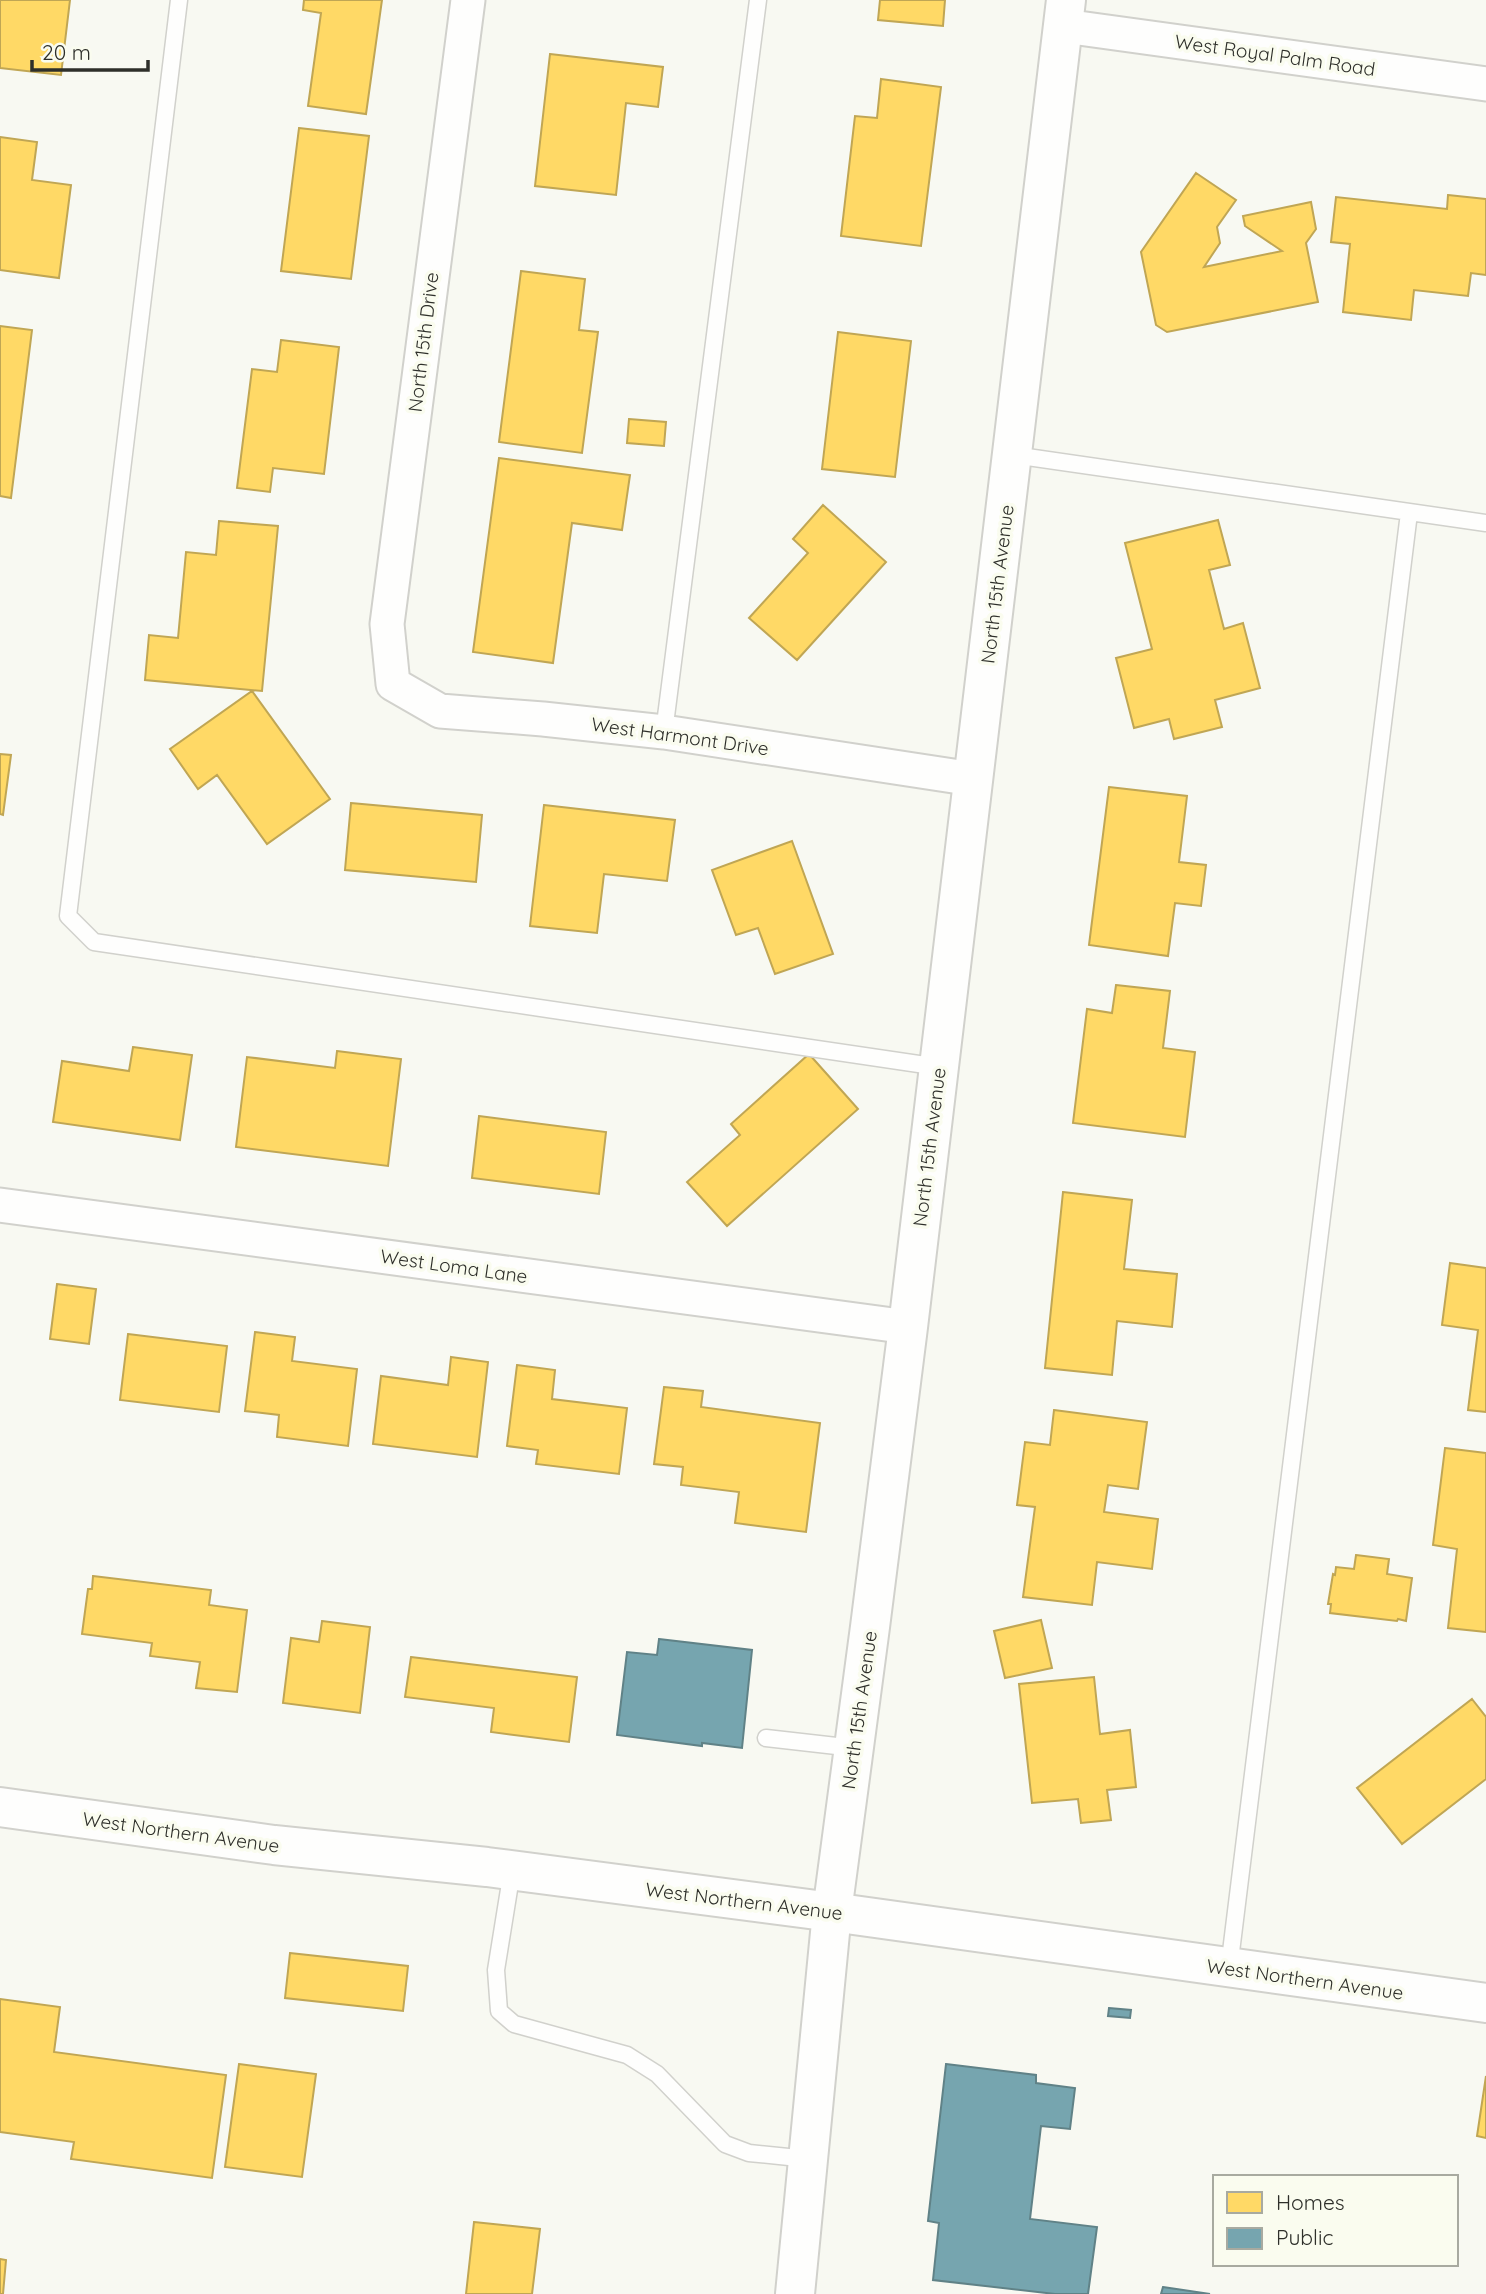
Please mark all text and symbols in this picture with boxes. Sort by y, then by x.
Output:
scale bar [32,28,147,72]
street label: West Royal Palm Road [1173,29,1377,81]
text: 20 m [42,39,91,65]
street label: North 15th Drive [403,271,443,413]
street label: North 15th Avenue [975,503,1019,665]
street label: West Harmont Drive [590,712,770,760]
street label: North 15th Avenue [907,1066,951,1228]
street label: West Loma Lane [379,1244,529,1288]
street label: North 15th Avenue [836,1629,882,1791]
street label: West Northern Avenue [81,1806,281,1858]
street label: West Northern Avenue [644,1877,844,1925]
street label: West Northern Avenue [1205,1953,1405,2005]
legend [1213,2175,1458,2266]
text: Homes [1276,2189,1345,2215]
text: Public [1276,2224,1333,2250]

